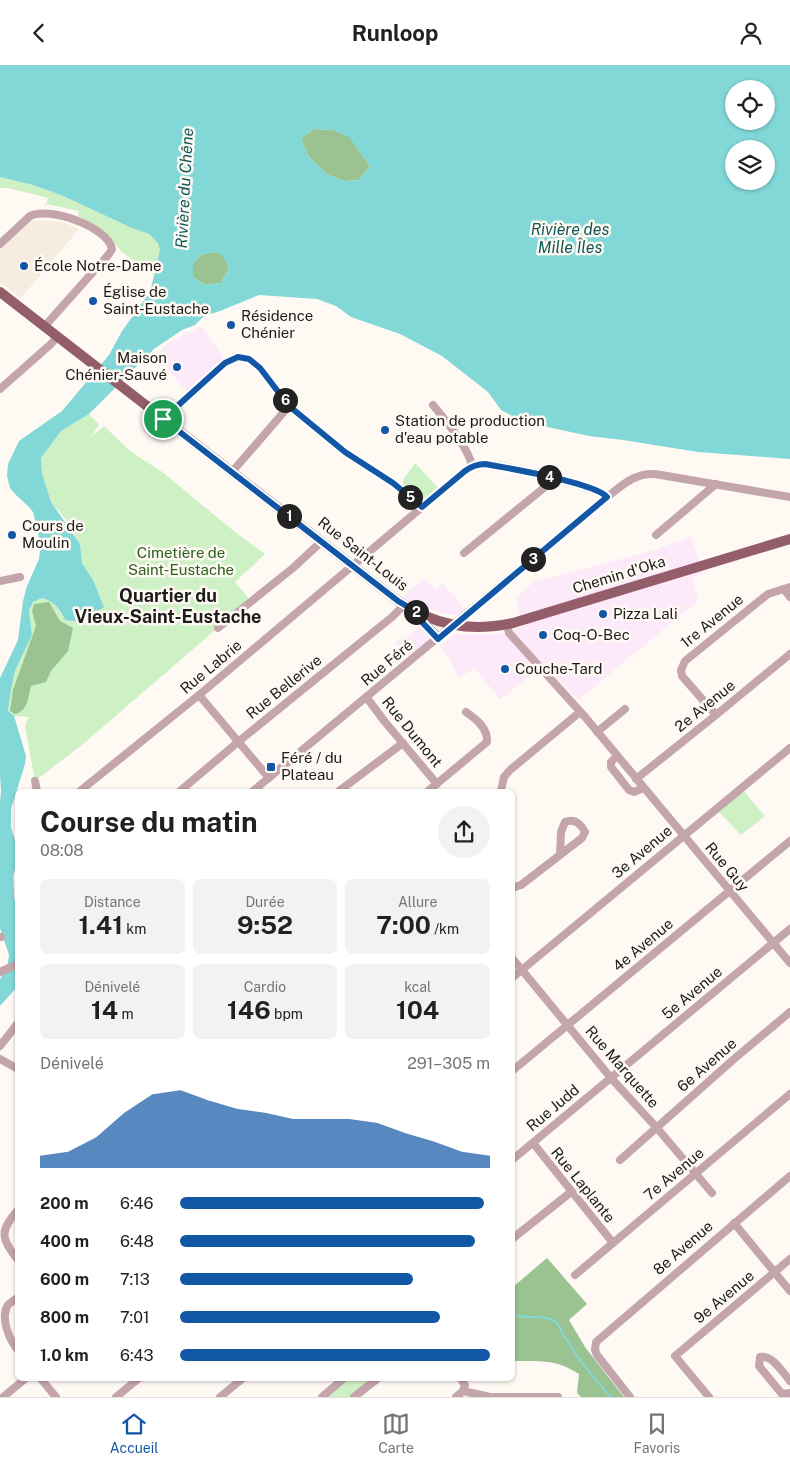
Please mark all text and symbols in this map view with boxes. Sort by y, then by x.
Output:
icon: back [25,19,53,47]
icon: person [737,19,765,47]
text: Runloop [352,20,438,46]
map controls [725,80,775,190]
button: locate [725,80,775,130]
water label: Rivière du Chêne [172,127,197,249]
button: layers [725,140,775,190]
water label: Rivière des Mille Îles [531,220,609,257]
place label: École Notre-Dame [34,257,161,274]
marker: École Notre-Dame [18,260,30,272]
place label: Église de Saint-Eustache [103,283,209,317]
marker: Église de Saint-Eustache [87,295,99,307]
place label: Résidence Chénier [241,307,313,341]
marker: Résidence Chénier [225,319,237,331]
place label: Maison Chénier-Sauvé [65,349,167,383]
marker: Maison Chénier-Sauvé [171,361,183,373]
pin: 6 [272,387,298,413]
text: 6 [281,392,290,408]
pin [142,398,184,440]
icon: arrive [149,405,177,433]
place label: Station de production d'eau potable [395,412,545,446]
marker: Station de production d'eau potable [379,424,391,436]
pin: 4 [536,465,562,489]
text: 4 [545,469,554,485]
pin: 5 [398,485,422,509]
text: 5 [406,489,415,505]
pin: 1 [276,503,302,529]
text: 1 [287,508,293,524]
street label: Rue Saint-Louis [315,513,412,594]
place label: Cours de Moulin [22,517,84,551]
marker: Cours de Moulin [6,529,18,541]
park label: Cimetière de Saint-Eustache [128,544,234,578]
pin: 3 [520,547,546,571]
text: 3 [529,551,538,567]
street label: Chemin d'Oka [570,552,667,597]
district label: Quartier du Vieux-Saint-Eustache [75,585,261,627]
street label: 1re Avenue [677,590,746,651]
pin: 2 [404,599,428,625]
text: 2 [412,604,421,620]
place label: Pizza Lali [613,605,678,622]
marker: Pizza Lali [597,608,609,620]
place label: Coq-O-Bec [553,626,630,643]
marker: Coq-O-Bec [537,629,549,641]
street label: Rue Labrie [177,636,245,697]
street label: Rue Féré [357,636,416,689]
street label: Rue Bellerive [243,651,325,722]
place label: Couche-Tard [515,660,603,677]
marker: Couche-Tard [499,663,511,675]
street label: 2e Avenue [671,676,738,735]
street label: Rue Dumont [379,693,446,770]
place label: Féré / du Plateau [281,749,342,783]
marker: Féré / du Plateau [265,761,277,773]
text: Course du matin [40,805,258,838]
button: share [438,806,490,858]
street label: 3e Avenue [608,822,675,882]
street label: Rue Guy [702,839,753,895]
text: 08:08 [40,841,84,860]
text: Distance [84,894,141,910]
text: Durée [245,894,285,910]
text: Allure [398,894,437,910]
text: 1.41 [78,910,123,940]
text: 9:52 [237,910,293,940]
text: 7:00 [376,910,431,940]
street label: 4e Avenue [609,915,676,975]
text: km [123,921,146,937]
text: /km [431,921,459,937]
street label: 5e Avenue [658,963,725,1023]
text: Dénivelé [84,979,140,995]
text: Cardio [244,979,286,995]
text: kcal [404,979,431,995]
text: 14 [91,995,118,1025]
text: 146 [227,995,271,1025]
text: 104 [396,995,439,1025]
text: m [118,1006,134,1022]
text: bpm [271,1006,303,1022]
street label: Rue Marquette [582,1022,663,1111]
street label: 6e Avenue [674,1034,740,1095]
text: Dénivelé [40,1054,104,1073]
text: 291–305 m [407,1054,490,1073]
street label: Rue Judd [523,1081,582,1134]
street label: Rue Laplante [548,1144,619,1226]
street label: 7e Avenue [640,1144,707,1203]
text: 200 m [40,1194,89,1213]
text: 6:46 [120,1194,153,1213]
street label: 8e Avenue [649,1217,716,1278]
text: 400 m [40,1232,89,1251]
text: 6:48 [120,1232,154,1251]
street label: 9e Avenue [690,1267,757,1327]
text: 600 m [40,1270,89,1289]
text: 7:13 [120,1270,150,1289]
text: 800 m [40,1308,89,1327]
text: 7:01 [120,1308,150,1327]
text: 1.0 km [40,1346,89,1365]
text: 6:43 [120,1346,154,1365]
tab: Accueil [110,1410,159,1456]
tab: Carte [378,1410,414,1456]
tab: Favoris [634,1410,680,1456]

